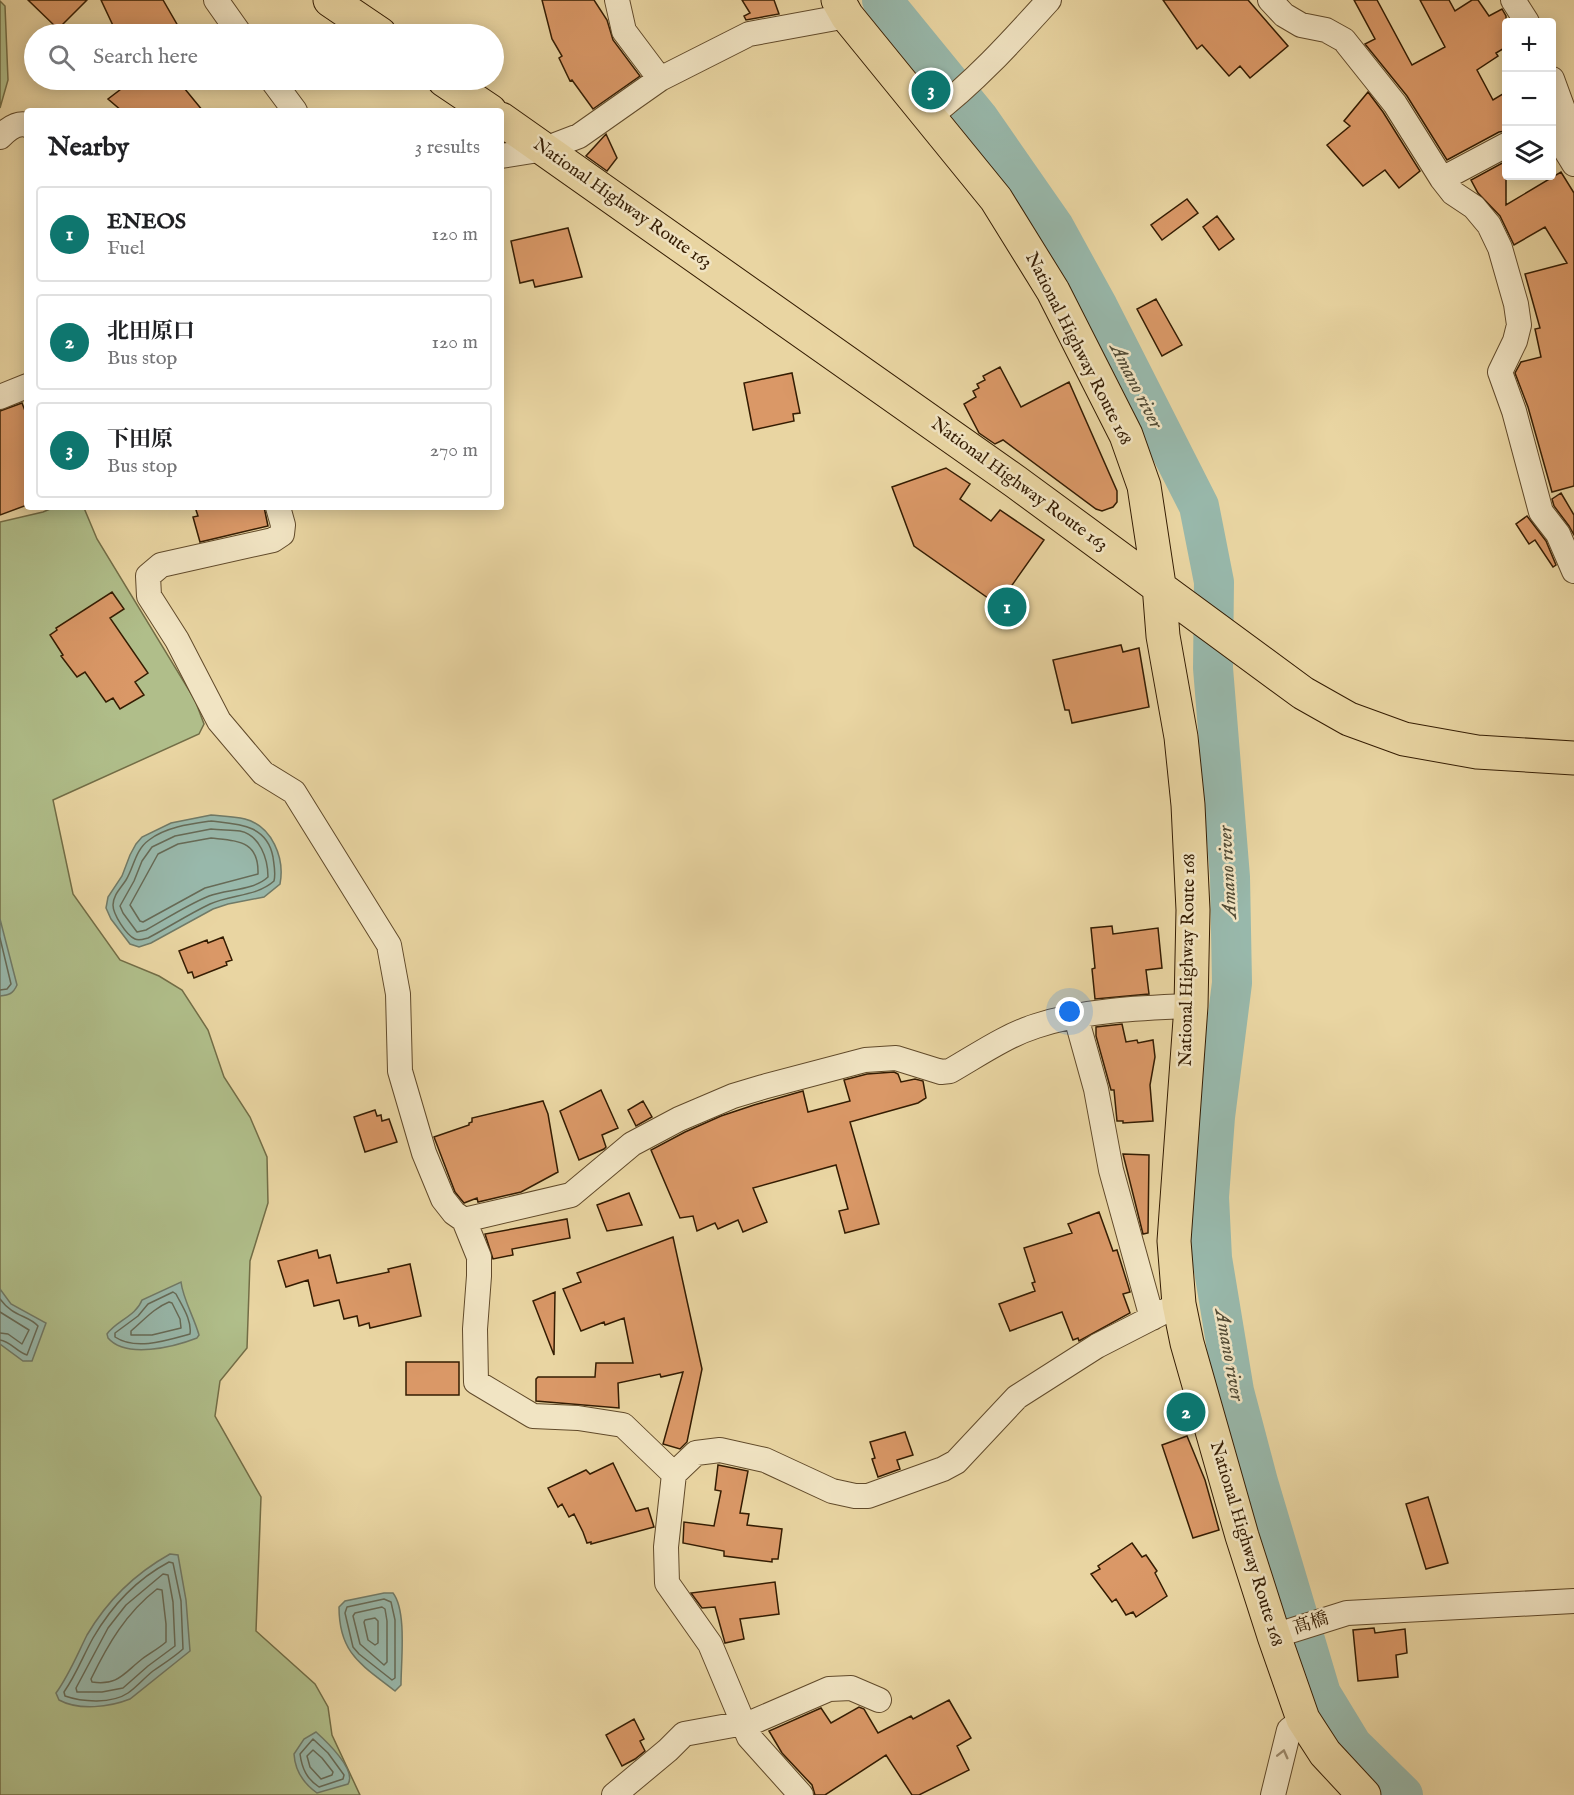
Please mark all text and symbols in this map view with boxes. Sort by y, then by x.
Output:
map controls [1502,18,1556,180]
button: + [1502,18,1556,72]
search box [24,24,504,90]
icon: search [45,41,78,74]
text: Search here [93,43,198,71]
pin: 3 [912,68,950,112]
button: − [1502,72,1556,126]
button: layers [1502,126,1556,180]
text: Nearby [48,131,129,164]
street label: National Highway Route 163 [528,133,716,275]
text: 3 results [415,135,480,160]
text: ENEOS [107,208,186,236]
text: 1 [66,222,73,247]
text: 120 m [432,222,478,247]
text: Fuel [107,236,145,261]
street label: National Highway Route 168 [1019,249,1137,449]
text: 北田原口 [107,318,195,346]
text: 2 [65,330,74,355]
text: 120 m [432,330,478,355]
water label: Amano river [1103,337,1169,434]
text: Bus stop [107,346,177,371]
street label: National Highway Route 163 [926,413,1112,557]
text: 下田原 [107,426,173,454]
text: 3 [66,438,73,463]
text: 270 m [430,438,478,463]
text: Bus stop [107,454,177,479]
pin: 1 [988,584,1026,630]
water label: Amano river [1213,824,1243,921]
street label: National Highway Route 168 [1175,853,1201,1067]
your location [1055,997,1084,1026]
water label: Amano river [1208,1305,1250,1404]
pin: 2 [1166,1390,1206,1434]
street label: National Highway Route 168 [1204,1439,1288,1649]
street label: 髙橋 [1290,1608,1332,1640]
one-way arrow [1275,1749,1288,1759]

